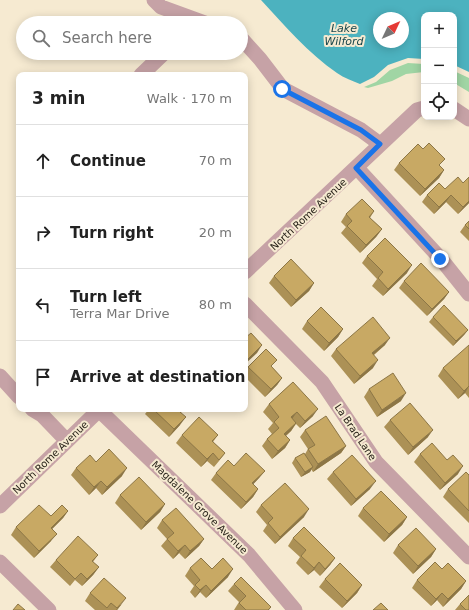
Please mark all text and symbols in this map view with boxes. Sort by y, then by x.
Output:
north arrow [373,12,409,48]
map controls [421,12,457,120]
button: + [421,12,457,48]
search box [16,16,248,60]
water label: Lake Wilford [324,22,365,48]
icon: search [30,27,52,49]
text: Search here [62,29,152,47]
button: − [421,48,457,84]
route start [273,80,291,98]
button: locate [421,84,457,120]
text: 3 min [32,88,85,108]
text: Walk · 170 m [147,91,232,106]
icon: ahead [32,150,54,172]
text: Continue [70,152,146,170]
text: 70 m [199,153,232,168]
street label: North Rome Avenue [268,176,349,252]
icon: right [32,222,54,244]
text: Turn right [70,224,154,242]
text: 20 m [199,225,232,240]
route end [431,250,449,268]
text: Turn left [70,288,142,306]
icon: left [32,294,54,316]
text: 80 m [199,297,232,312]
text: Terra Mar Drive [70,306,170,321]
icon: arrive [32,366,54,388]
text: Arrive at destination [70,368,245,386]
street label: La Brad Lane [333,402,379,463]
street label: North Rome Avenue [11,419,90,496]
street label: Magdalene Grove Avenue [150,459,250,556]

